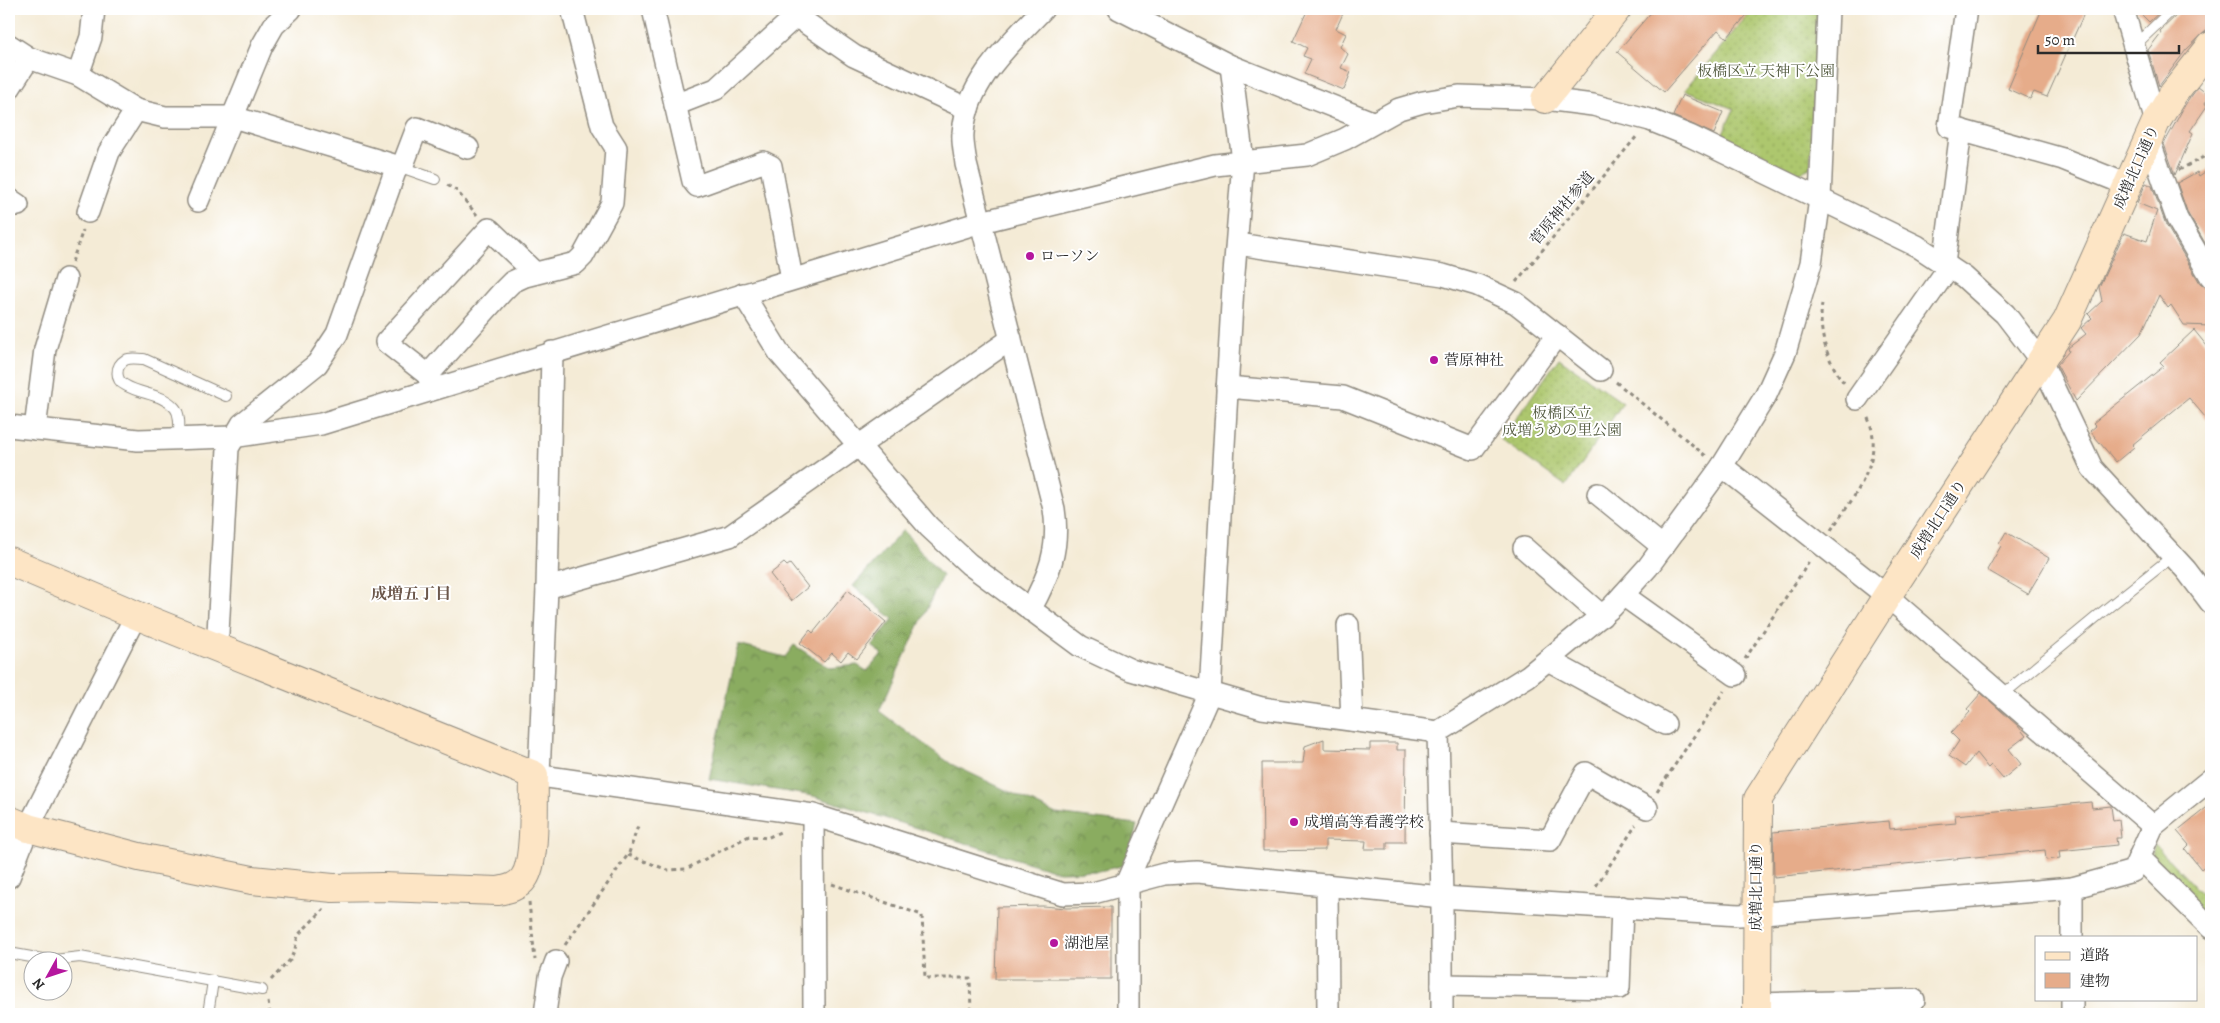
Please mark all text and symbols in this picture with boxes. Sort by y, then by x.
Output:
scale bar [2038,22,2179,54]
text: 50 m [2045,30,2075,50]
park label: 板橋区立 天神下公園 [1697,61,1835,81]
street label: 成増北口通り [2109,122,2163,212]
street label: 菅原神社参道 [1525,167,1599,249]
place label: ローソン [1040,246,1099,266]
marker: ローソン [1024,250,1036,262]
place label: 菅原神社 [1444,350,1504,370]
marker: 菅原神社 [1428,354,1440,366]
park label: 板橋区立 成増うめの里公園 [1502,403,1622,440]
street label: 成増北口通り [1905,476,1971,562]
district label: 成増五丁目 [371,583,451,605]
place label: 成増高等看護学校 [1304,812,1424,832]
marker: 成増高等看護学校 [1288,816,1300,828]
street label: 成増北口通り [1746,841,1766,931]
place label: 湖池屋 [1064,933,1109,953]
legend [2035,936,2198,1000]
marker: 湖池屋 [1048,937,1060,949]
text: 道路 [2080,945,2110,965]
north arrow [22,950,72,1000]
text: 建物 [2080,971,2110,991]
text: N [28,974,49,994]

